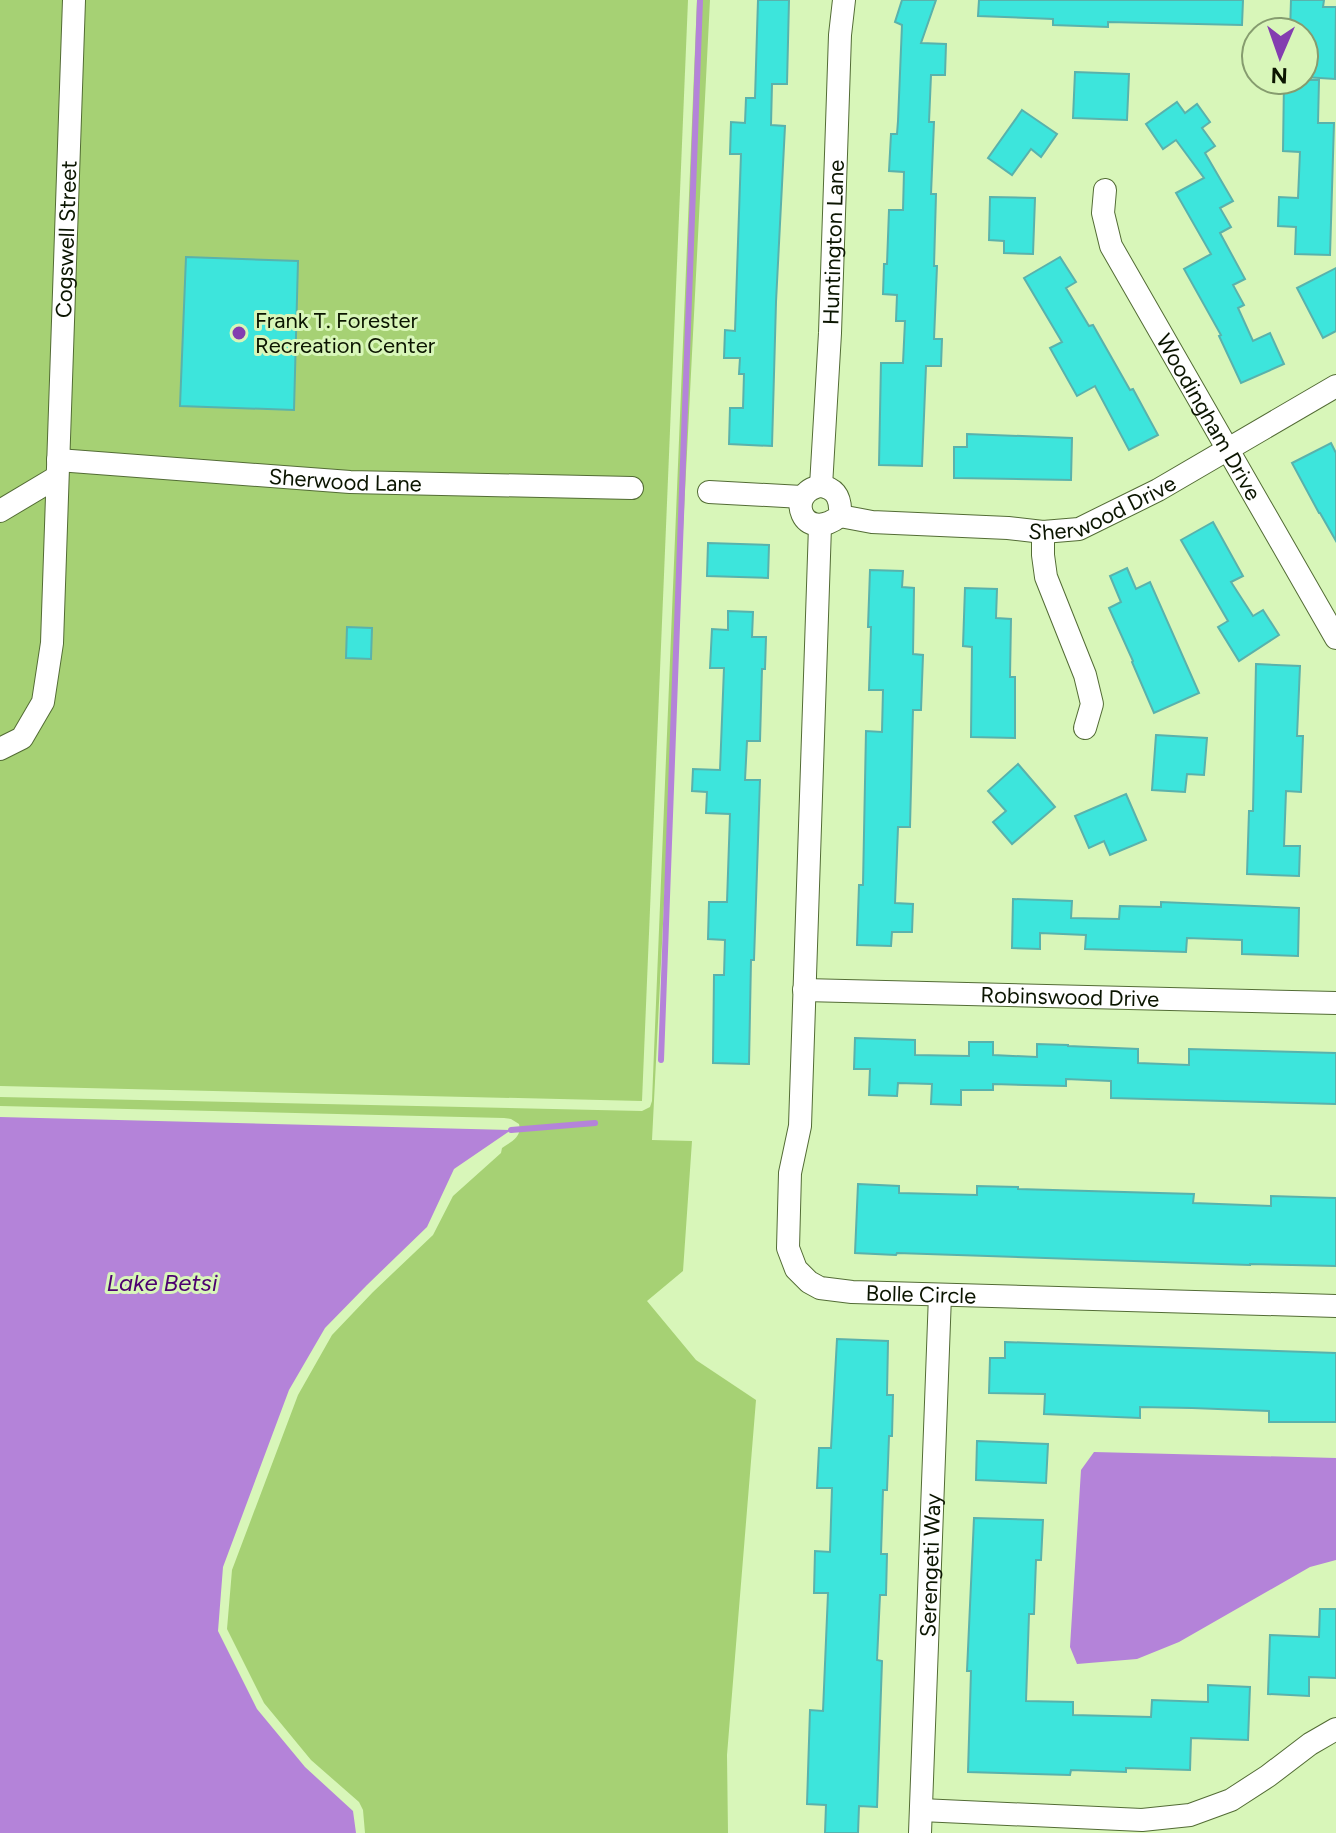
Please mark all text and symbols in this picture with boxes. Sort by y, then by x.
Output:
north arrow [1240,16,1320,96]
text: N [1270,62,1288,89]
street label: Huntington Lane [817,159,850,325]
street label: Cogswell Street [50,160,83,318]
place label: Frank T. Forester Recreation Center [255,307,436,359]
marker: Frank T. Forester Recreation Center [230,324,248,342]
street label: Woodingham Drive [1150,329,1267,505]
street label: Sherwood Lane [268,463,422,498]
street label: Sherwood Drive [1027,470,1181,546]
street label: Robinswood Drive [980,981,1160,1013]
water label: Lake Betsi [107,1268,218,1297]
street label: Bolle Circle [865,1279,977,1310]
street label: Serengeti Way [914,1492,947,1638]

